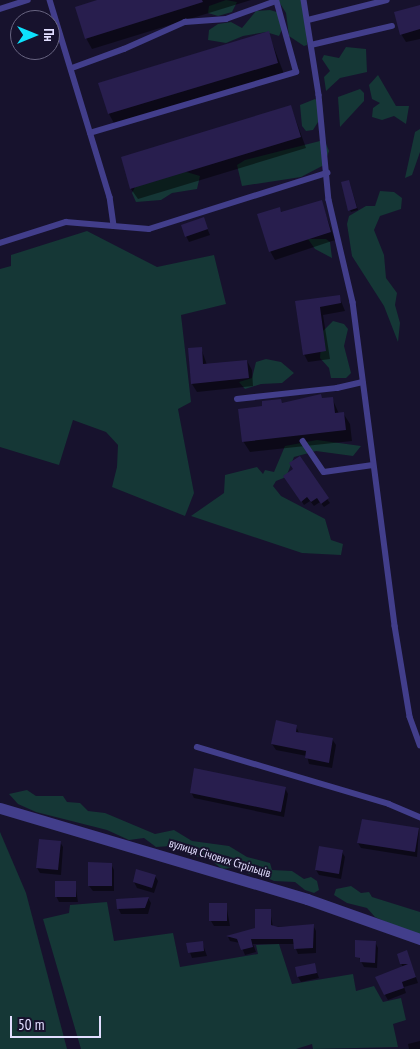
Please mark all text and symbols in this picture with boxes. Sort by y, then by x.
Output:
north arrow [10,10,60,60]
text: Пн [40,28,58,42]
street label: вулиця Січових Стрільців [167,836,273,880]
scale bar [12,1006,104,1038]
text: 50 m [18,1015,44,1034]

